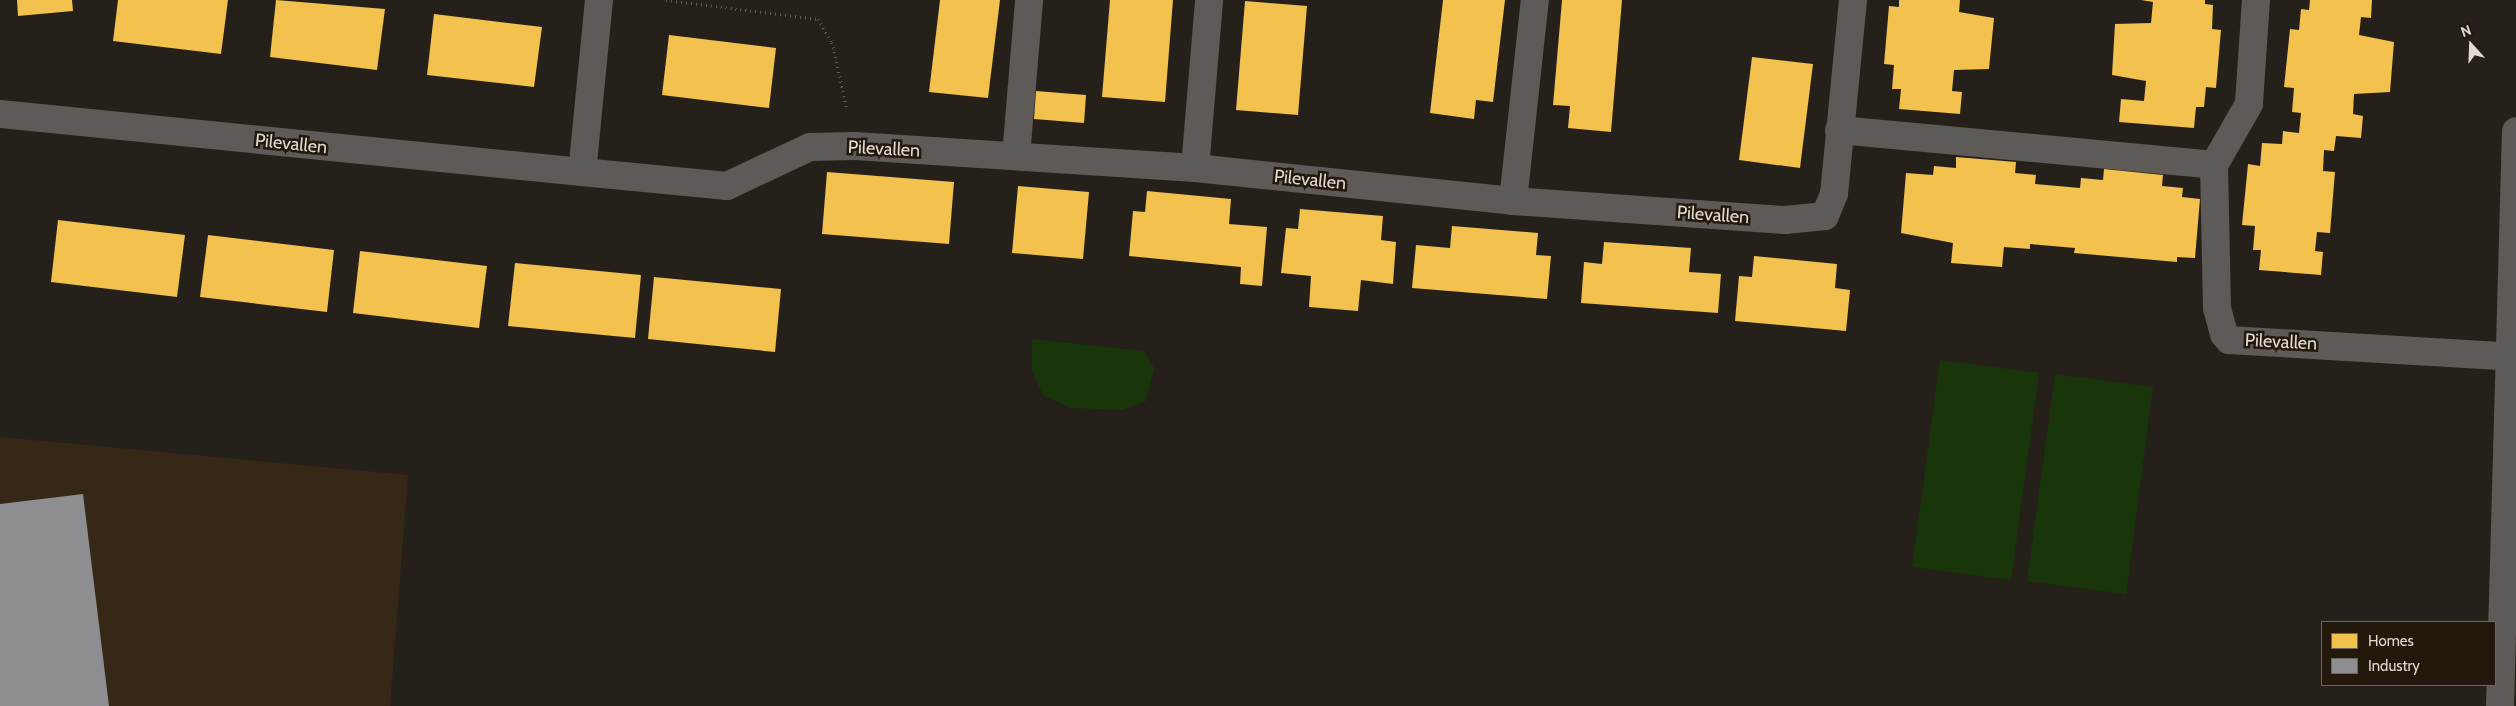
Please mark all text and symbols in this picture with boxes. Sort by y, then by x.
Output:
north arrow [2446,20,2496,70]
text: N [2458,21,2474,41]
street label: Pilevallen [254,129,328,159]
street label: Pilevallen [847,136,921,162]
street label: Pilevallen [1273,165,1347,195]
street label: Pilevallen [1676,202,1750,228]
street label: Pilevallen [2244,329,2318,355]
legend [2321,621,2496,686]
text: Homes [2368,632,2414,650]
text: Industry [2368,657,2420,675]

